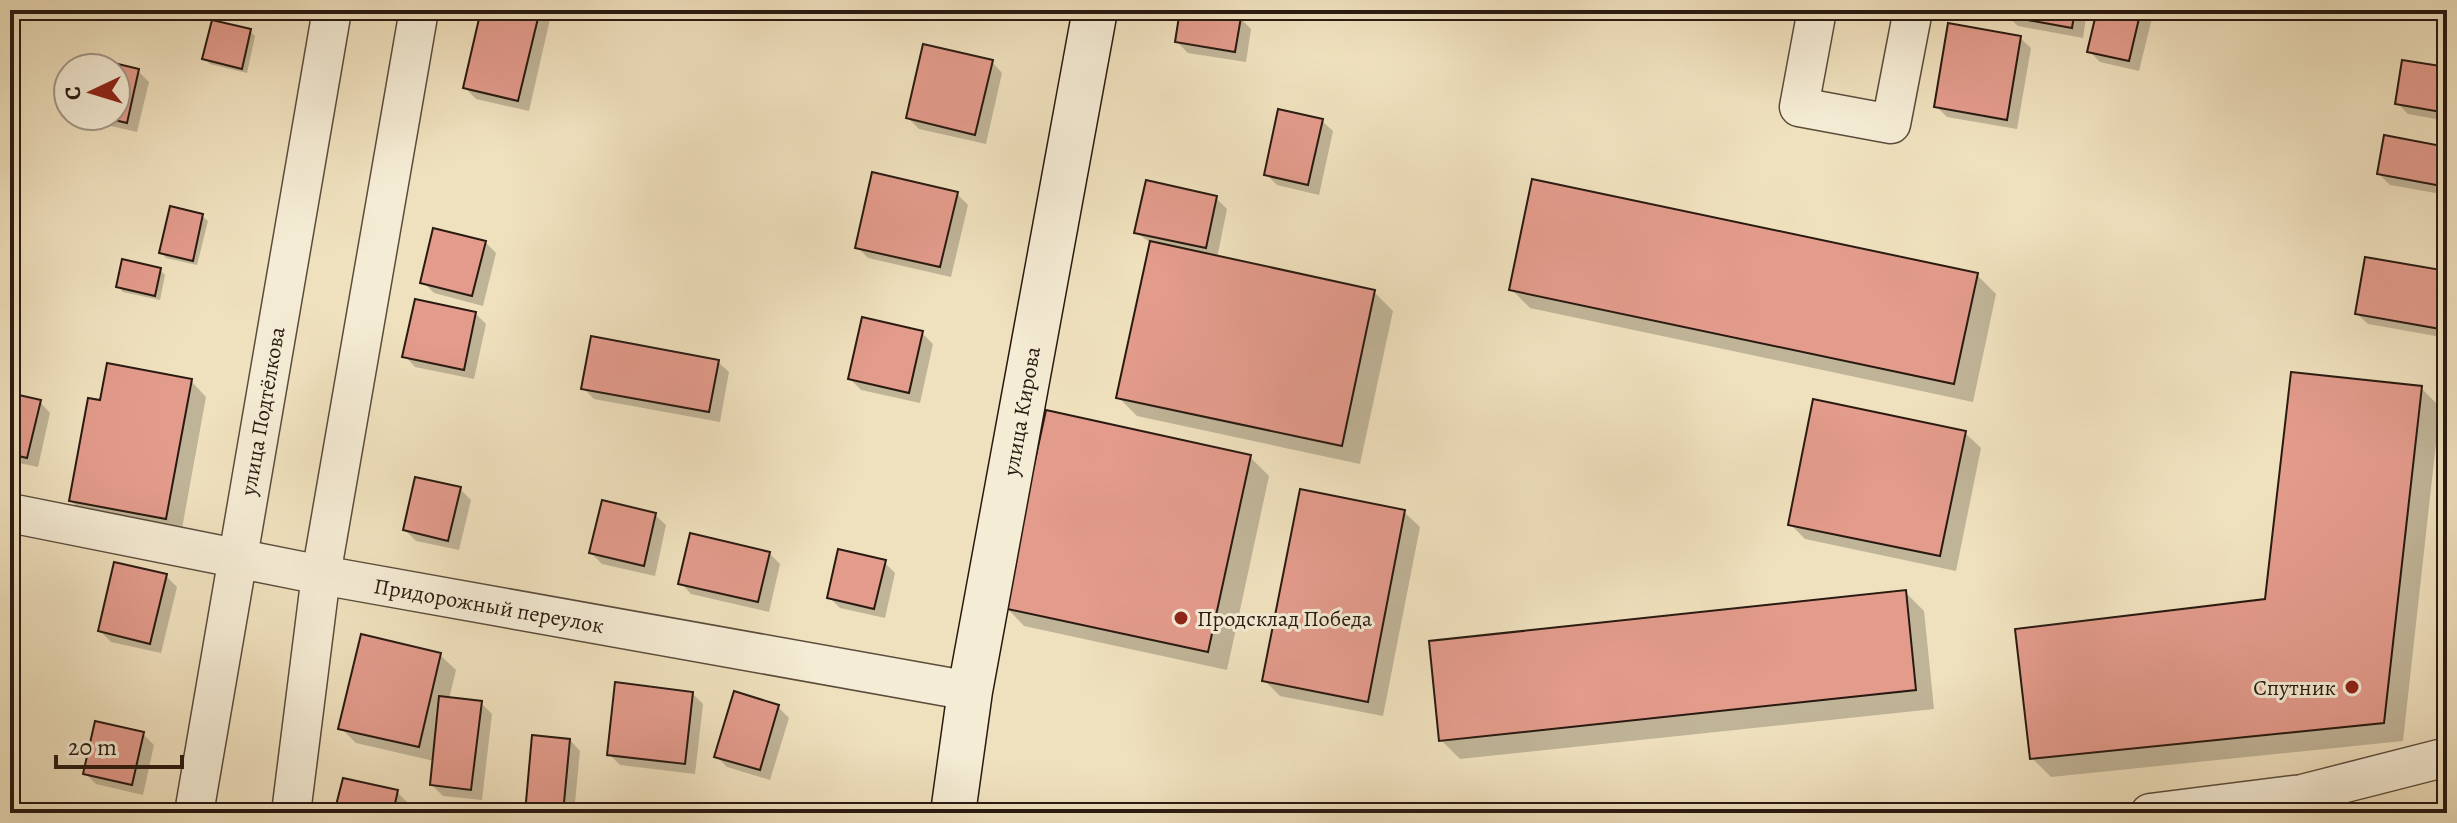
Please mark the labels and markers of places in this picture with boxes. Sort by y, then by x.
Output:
place label: Продсклад Победа [1197,604,1373,634]
marker: Продсклад Победа [1172,609,1190,627]
place label: Спутник [2253,673,2336,703]
marker: Спутник [2343,678,2361,696]

